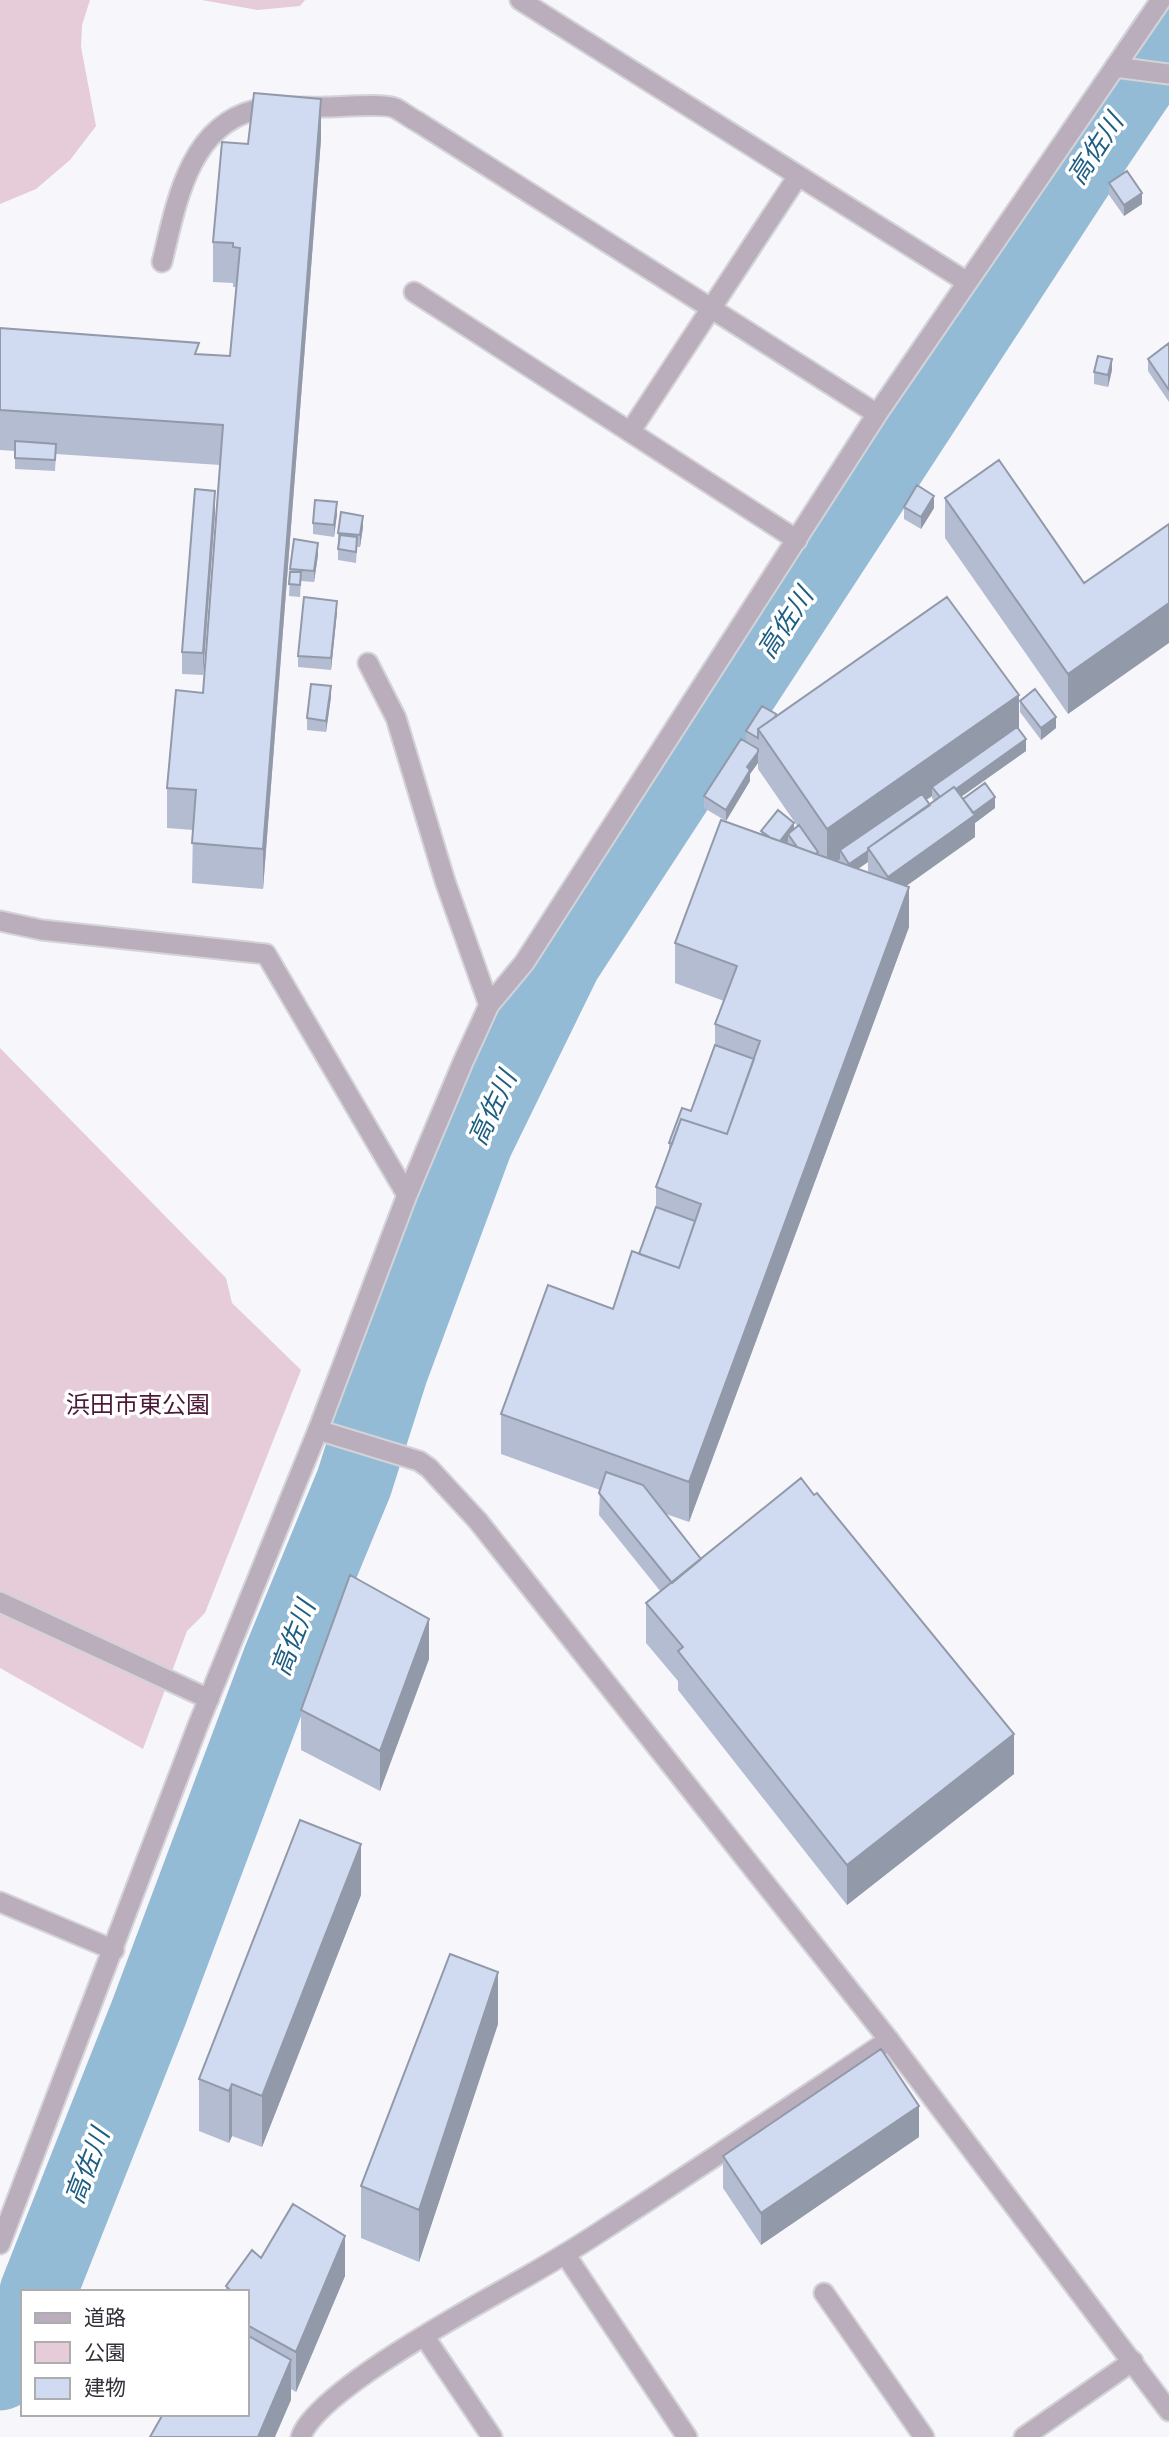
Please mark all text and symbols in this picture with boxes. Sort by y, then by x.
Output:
water label: 高佐川 [1061,106,1131,190]
water label: 高佐川 [751,580,821,664]
water label: 高佐川 [462,1064,524,1150]
park label: 浜田市東公園 [66,1391,210,1419]
water label: 高佐川 [265,1593,323,1680]
water label: 高佐川 [59,2121,117,2208]
legend [21,2290,248,2416]
text: 道路 [84,2305,126,2330]
text: 公園 [84,2340,126,2365]
text: 建物 [84,2375,126,2400]

